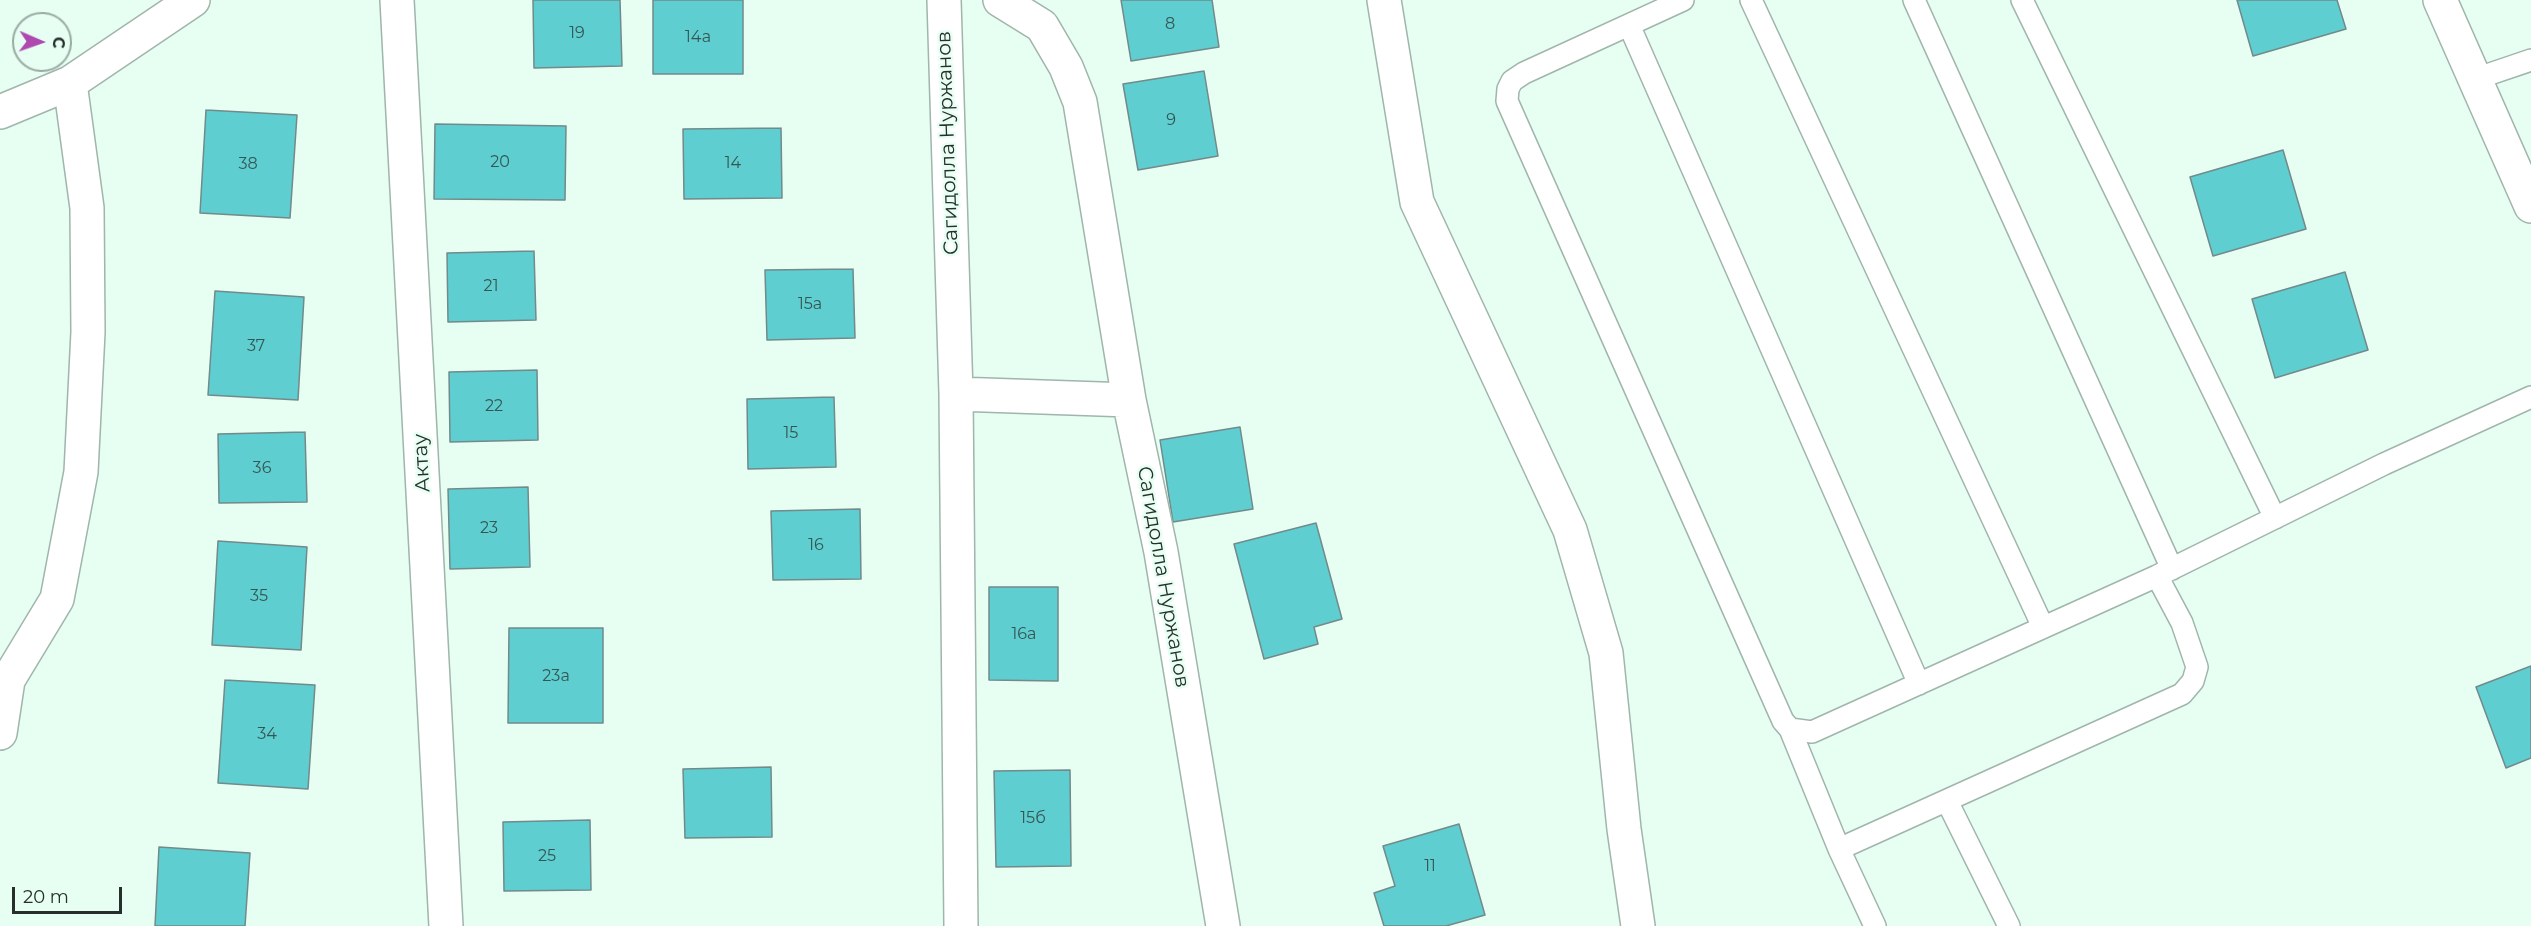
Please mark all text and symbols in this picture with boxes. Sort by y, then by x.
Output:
north arrow [12,12,72,72]
house number: 8 [1165,14,1175,34]
house number: 19 [569,23,585,43]
house number: 14а [685,27,711,47]
street label: Сагидолла Нуржанов [932,31,964,255]
text: С [49,36,68,49]
house number: 9 [1166,110,1176,130]
house number: 20 [490,152,510,172]
house number: 14 [725,153,741,173]
house number: 38 [238,154,258,174]
house number: 21 [484,276,498,296]
house number: 15а [798,294,822,314]
house number: 37 [247,336,265,356]
house number: 22 [485,396,503,416]
house number: 15 [784,423,798,443]
street label: Актау [408,433,436,493]
house number: 36 [253,458,271,478]
street label: Сагидолла Нуржанов [1132,464,1194,690]
house number: 23 [480,518,498,538]
house number: 16 [808,535,824,555]
house number: 35 [250,586,268,606]
house number: 16а [1012,624,1036,644]
house number: 23а [542,666,570,686]
house number: 34 [257,724,277,744]
house number: 15б [1020,808,1046,828]
house number: 25 [538,846,556,866]
house number: 11 [1424,856,1436,876]
scale bar [15,875,124,913]
text: 20 m [23,886,69,908]

